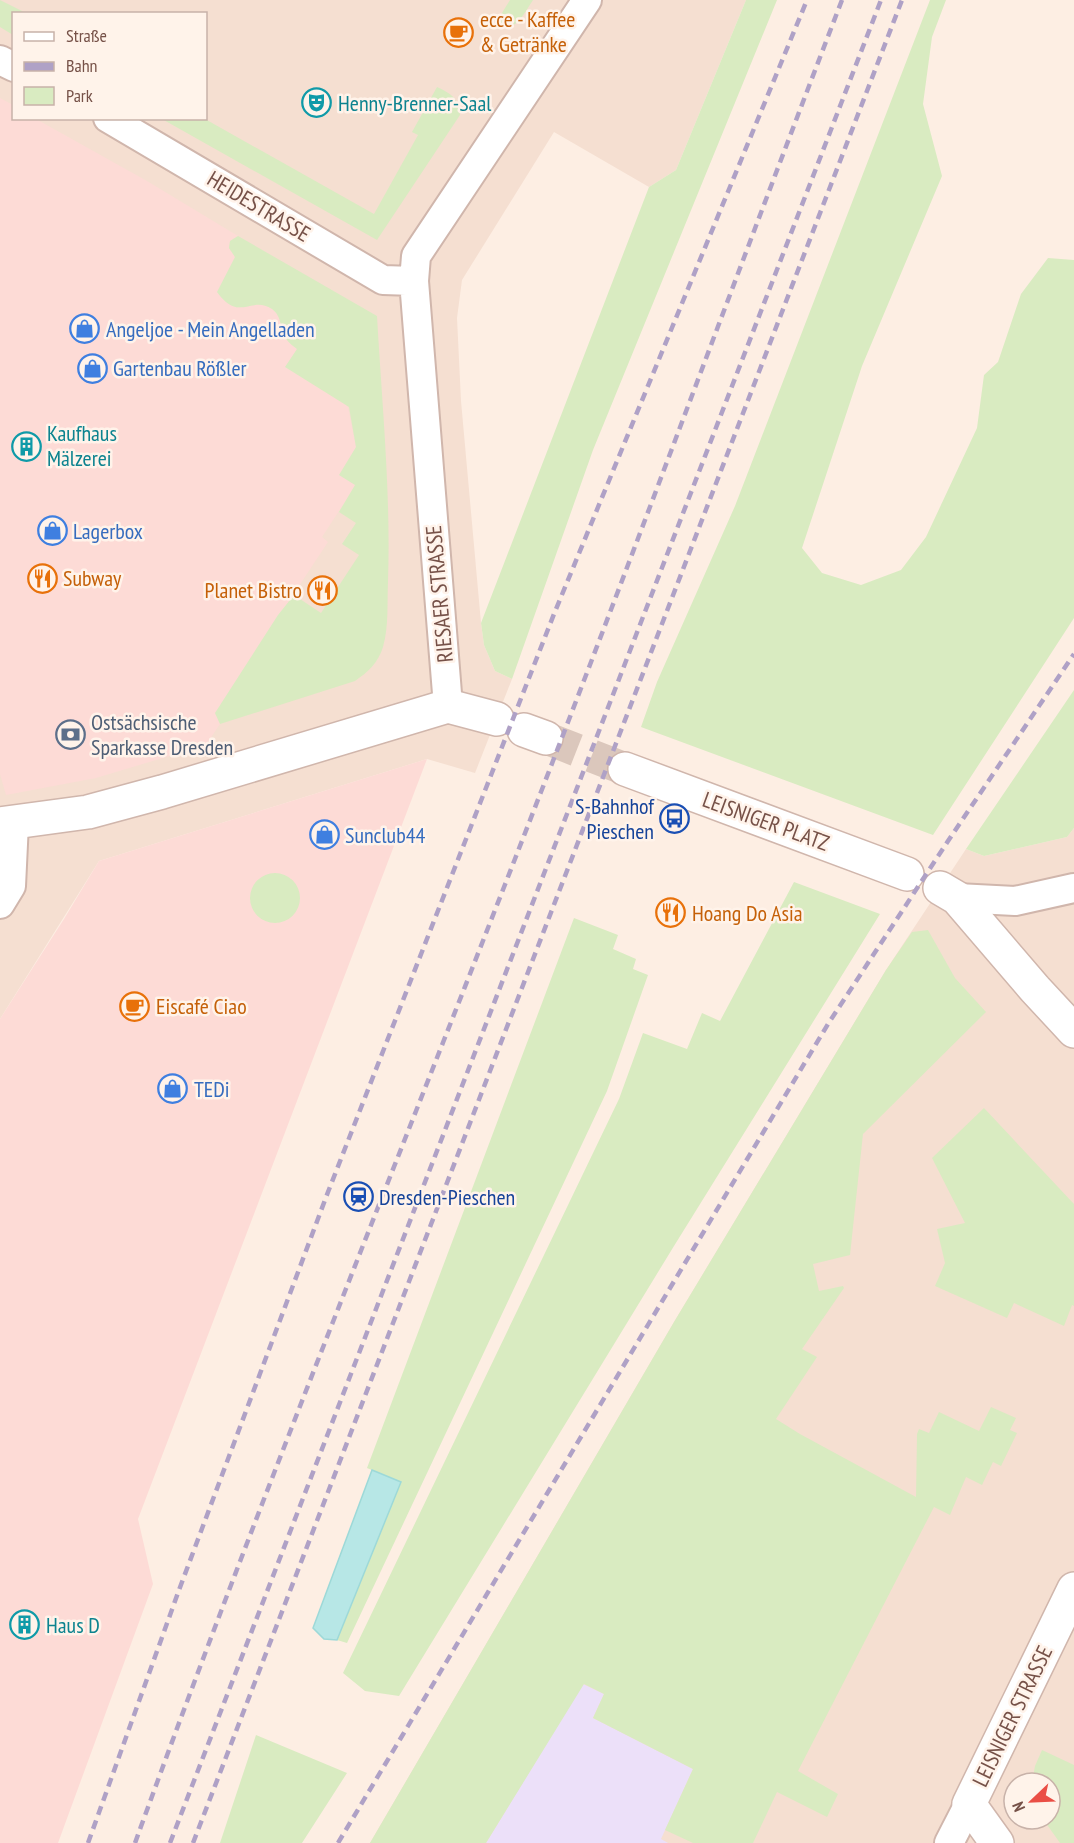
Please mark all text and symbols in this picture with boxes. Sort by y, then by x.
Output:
place label: ecce - Kaffee & Getränke [480,5,575,58]
legend [12,12,207,120]
cafe icon: ecce - Kaffee & Getränke [443,16,475,48]
text: Straße [66,24,107,47]
text: Bahn [66,54,98,77]
text: Park [66,84,93,107]
theatre icon: Henny-Brenner-Saal [301,87,333,119]
place label: Henny-Brenner-Saal [338,89,492,117]
street label: HEIDESTRASSE [202,164,316,248]
shop icon: Angeljoe - Mein Angelladen [69,313,101,345]
place label: Angeljoe - Mein Angelladen [106,315,315,343]
shop icon: Gartenbau Rößler [76,352,108,384]
place label: Gartenbau Rößler [113,354,247,382]
place label: Kaufhaus Mälzerei [47,419,117,472]
building icon: Kaufhaus Mälzerei [10,430,42,462]
shop icon: Lagerbox [36,515,68,547]
place label: Lagerbox [73,517,143,545]
street label: RIESAER STRASSE [419,524,459,664]
restaurant icon: Subway [26,562,58,594]
place label: Subway [63,564,122,592]
restaurant icon: Planet Bistro [307,574,339,606]
place label: Planet Bistro [205,576,302,604]
place label: Ostsächsische Sparkasse Dresden [91,708,233,761]
bank icon: Ostsächsische Sparkasse Dresden [54,719,86,751]
street label: LEISNIGER PLATZ [699,785,833,857]
place label: S-Bahnhof Pieschen [575,792,655,845]
bus stop icon: S-Bahnhof Pieschen [659,803,691,835]
shop icon: Sunclub44 [308,819,340,851]
place label: Sunclub44 [345,821,426,849]
restaurant icon: Hoang Do Asia [655,897,687,929]
place label: Hoang Do Asia [692,899,802,927]
cafe icon: Eiscafé Ciao [119,990,151,1022]
place label: Eiscafé Ciao [156,992,247,1020]
shop icon: TEDi [157,1073,189,1105]
place label: TEDi [194,1075,230,1103]
station icon: Dresden-Pieschen [342,1181,374,1213]
place label: Dresden-Pieschen [379,1183,515,1211]
building icon: Haus D [9,1609,41,1641]
place label: Haus D [46,1611,100,1639]
street label: LEISNIGER STRASSE [966,1641,1058,1791]
north arrow [1002,1771,1062,1831]
text: N [1007,1799,1029,1815]

